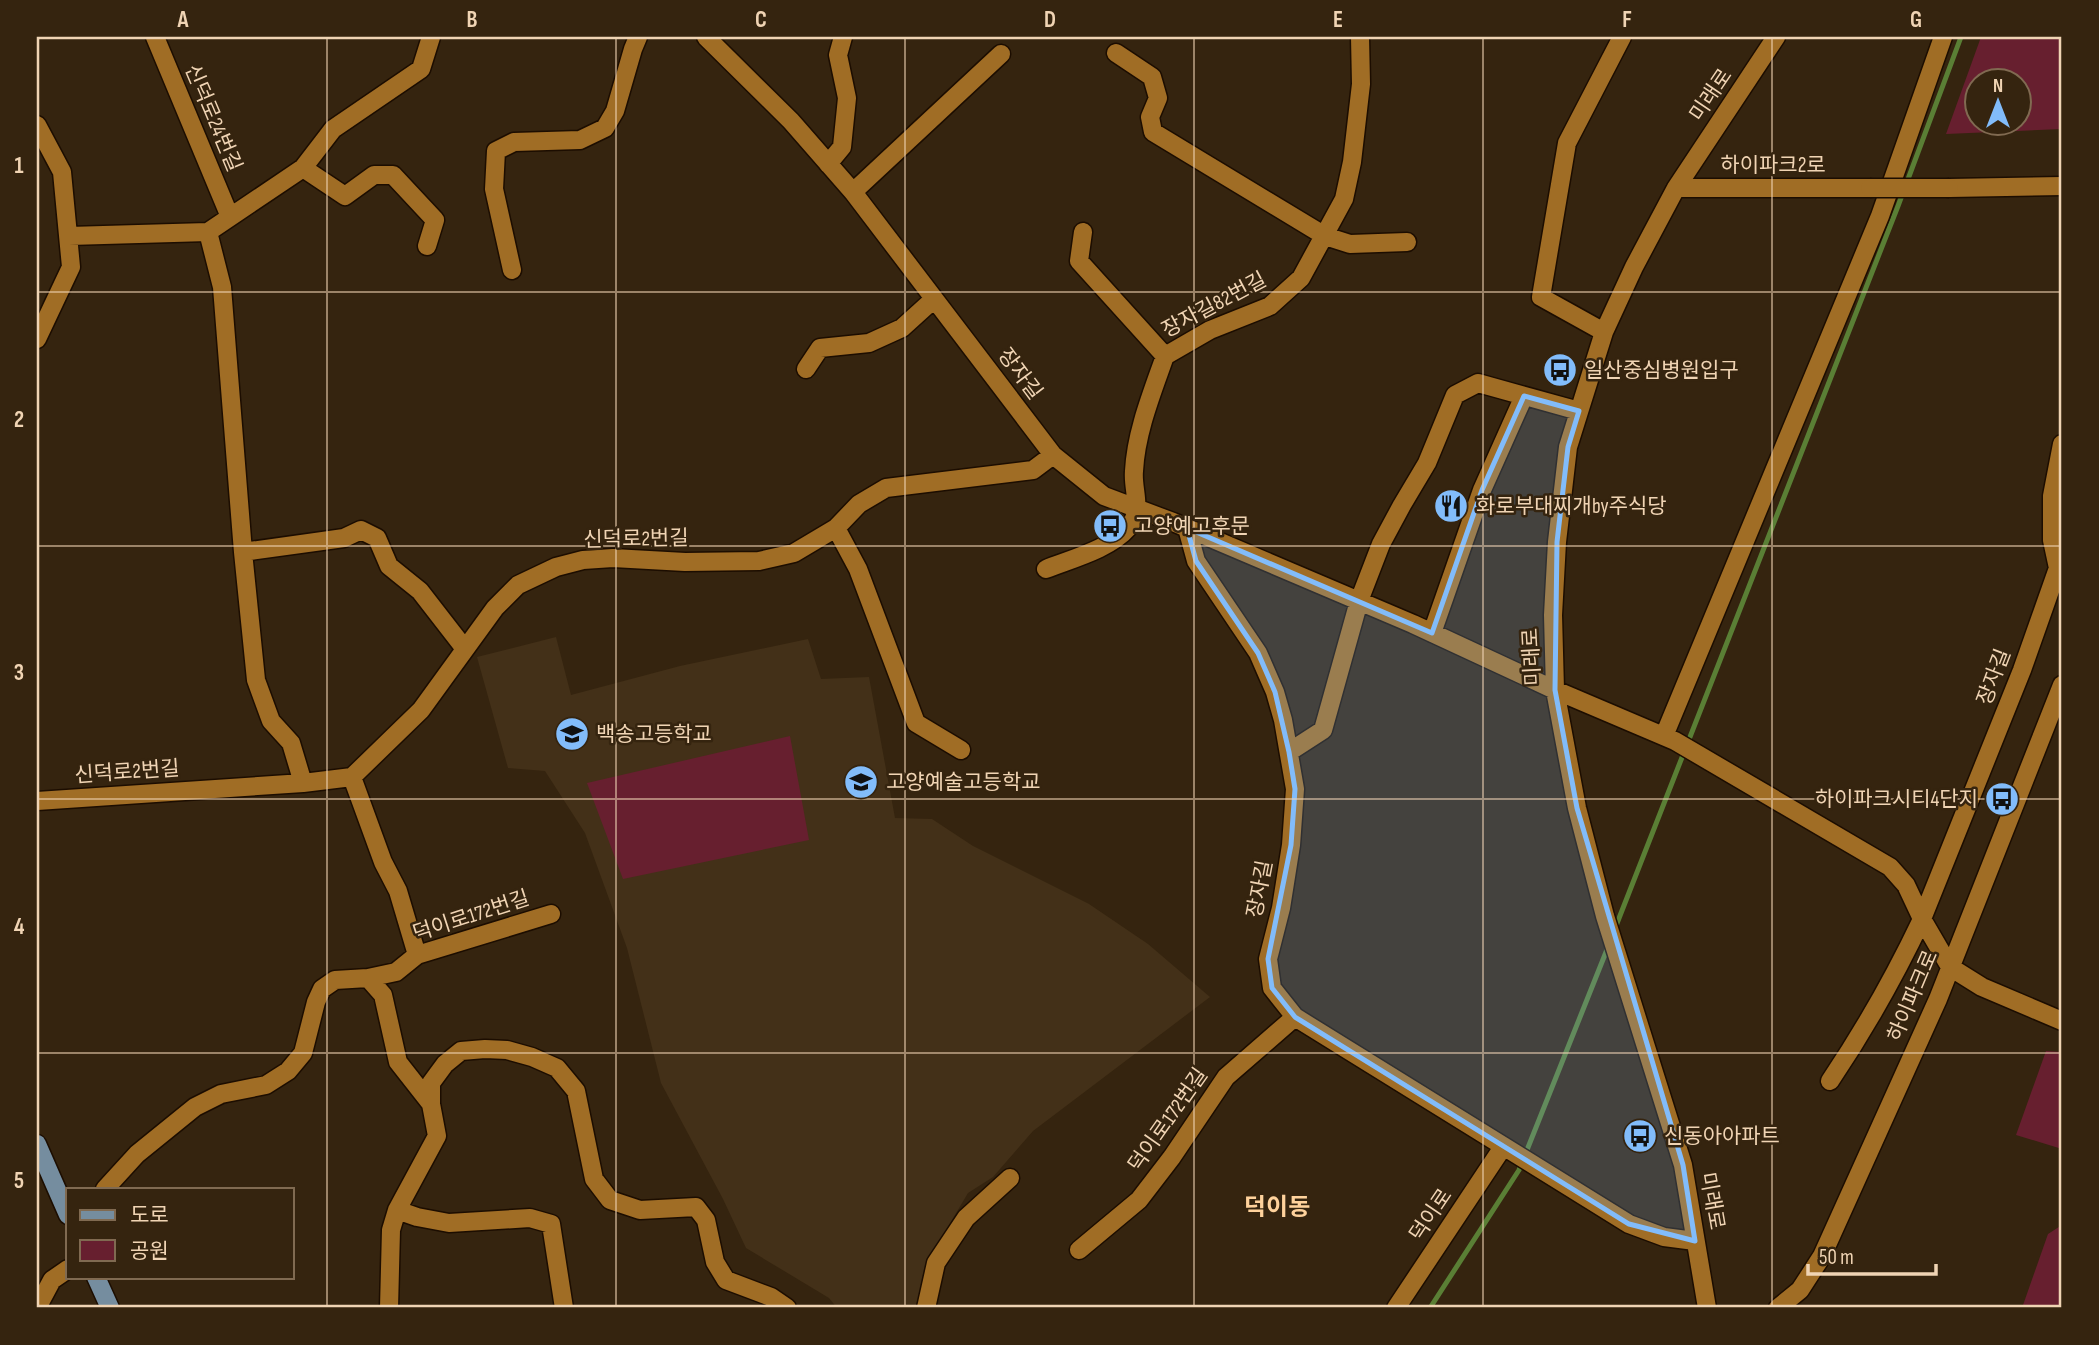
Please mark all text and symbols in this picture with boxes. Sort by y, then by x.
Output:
text: A [177,6,190,34]
text: B [467,6,478,34]
text: C [755,6,767,34]
text: D [1044,6,1056,34]
text: E [1333,6,1343,34]
text: F [1622,6,1632,34]
text: G [1910,6,1922,34]
street label: 신덕로24번길 [179,61,247,175]
street label: 미래로 [1684,64,1738,126]
north arrow [1962,66,2032,136]
text: N [1993,75,2003,98]
text: 1 [14,152,24,180]
street label: 하이파크2로 [1720,153,1826,178]
street label: 장자길82번길 [1157,267,1271,343]
street label: 장자길 [993,343,1047,405]
bus stop icon: 일산중심병원입구 [1541,351,1579,389]
place label: 일산중심병원입구 [1584,358,1739,383]
text: 2 [14,406,24,434]
restaurant icon: 화로부대찌개by주식당 [1432,487,1470,525]
place label: 화로부대찌개by주식당 [1476,494,1667,519]
bus stop icon: 고양예고후문 [1091,507,1129,545]
place label: 고양예고후문 [1134,514,1250,539]
street label: 신덕로2번길 [583,526,689,552]
street label: 미래로 [1518,627,1546,687]
street label: 장자길 [1972,645,2016,709]
text: 3 [14,659,24,687]
school or university icon: 백송고등학교 [553,715,591,753]
place label: 백송고등학교 [596,722,712,747]
street label: 신덕로2번길 [74,756,180,788]
school or university icon: 고양예술고등학교 [842,763,880,801]
place label: 고양예술고등학교 [886,770,1041,795]
bus stop icon: 하이파크시티4단지 [1983,780,2021,818]
place label: 하이파크시티4단지 [1815,787,1978,812]
street label: 장자길 [1242,858,1278,920]
street label: 덕이로172번길 [410,885,532,947]
text: 4 [14,913,25,941]
street label: 하이파크로 [1883,947,1943,1045]
street label: 덕이로172번길 [1123,1063,1213,1177]
bus stop icon: 신동아아파트 [1621,1117,1659,1155]
place label: 신동아아파트 [1664,1124,1780,1149]
text: 5 [14,1167,24,1195]
street label: 미래로 [1695,1170,1729,1232]
street label: 덕이로 [1404,1184,1458,1246]
legend [66,1188,294,1278]
district label: 덕이동 [1244,1193,1310,1222]
text: 도로 [130,1203,169,1228]
scale bar [1808,1233,1936,1277]
text: 공원 [130,1239,169,1264]
text: 50 m [1819,1245,1854,1270]

